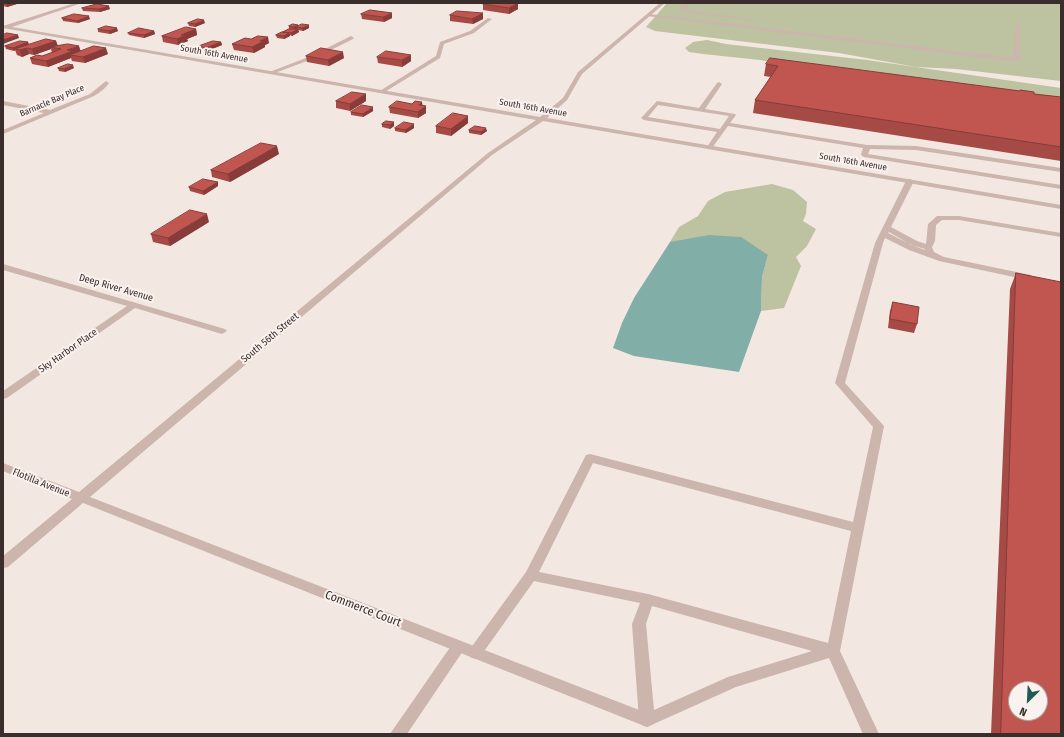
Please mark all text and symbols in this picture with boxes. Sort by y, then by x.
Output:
street label: South 16th Avenue [179,43,249,65]
street label: Barnacle Bay Place [18,83,86,119]
street label: South 16th Avenue [498,97,568,119]
street label: South 16th Avenue [818,151,888,173]
street label: Deep River Avenue [78,272,154,304]
street label: South 56th Street [239,310,301,366]
street label: Sky Harbor Place [36,326,100,376]
street label: Flotilla Avenue [11,466,71,500]
street label: Commerce Court [323,588,403,630]
north arrow [1008,681,1048,721]
text: N [1018,704,1029,719]

